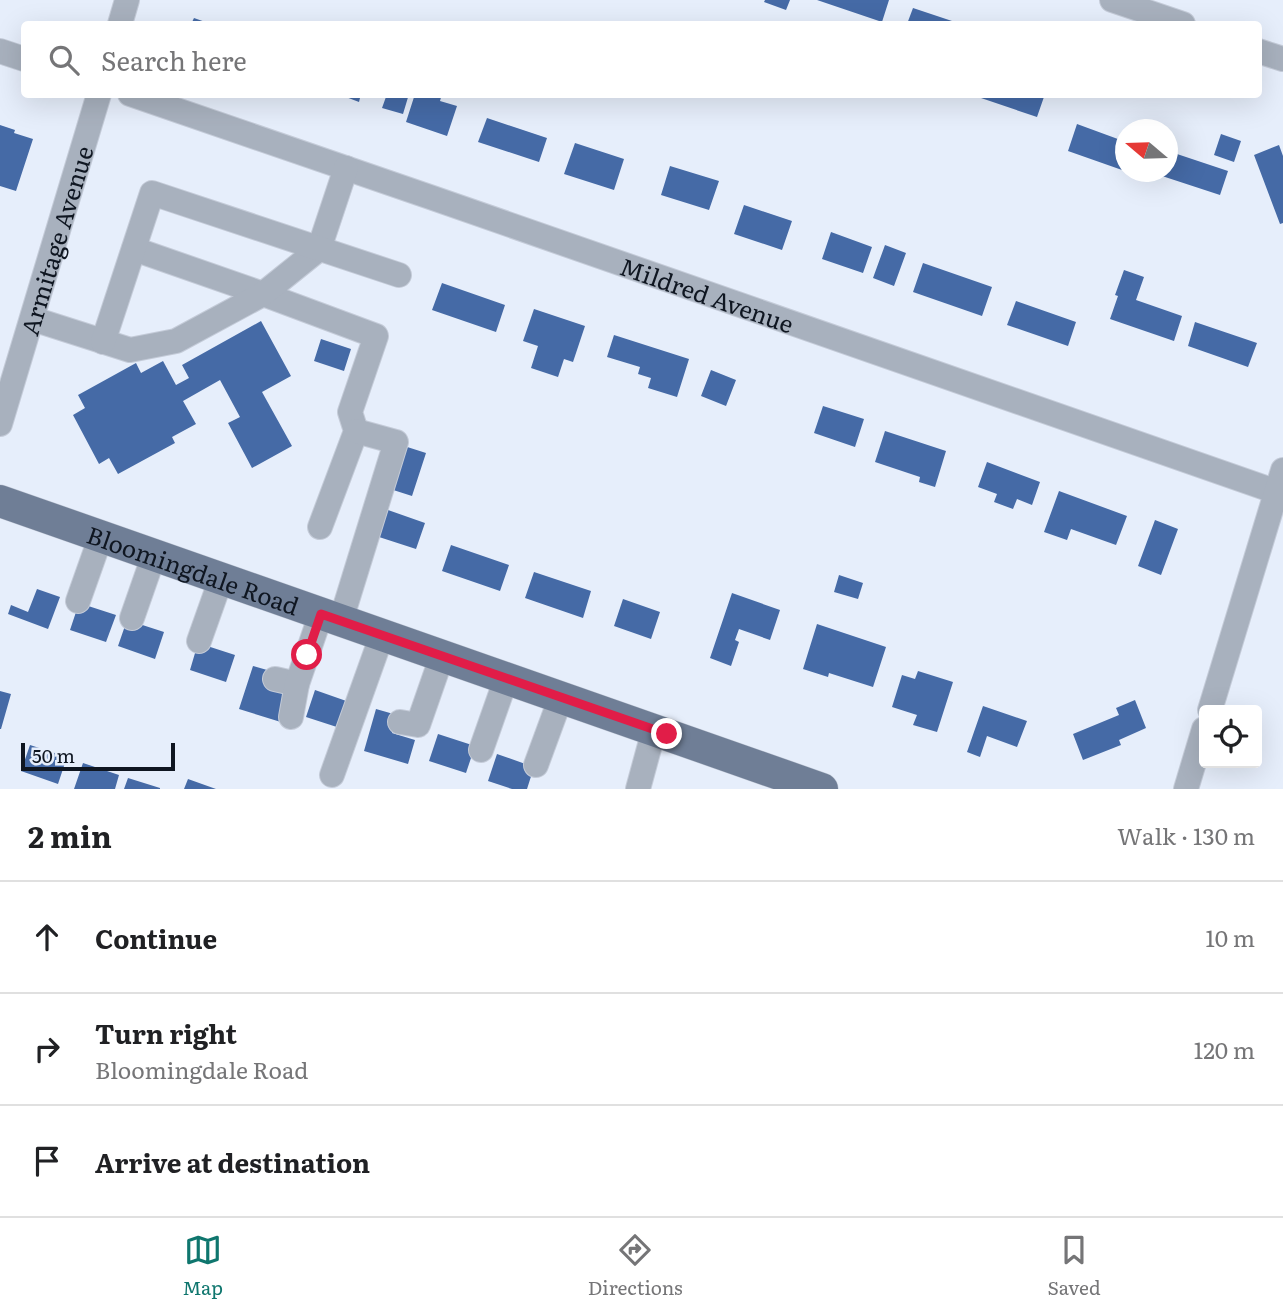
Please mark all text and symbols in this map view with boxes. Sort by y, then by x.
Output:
search box [21,21,1262,98]
text: Search here [101,40,247,79]
icon: search [45,41,83,79]
north arrow [1115,119,1178,182]
street label: Armitage Avenue [10,141,100,339]
street label: Mildred Avenue [616,247,799,340]
street label: Bloomingdale Road [83,515,305,622]
route start [291,639,322,670]
map controls [1199,705,1262,768]
button: locate [1199,705,1262,768]
route end [651,718,682,749]
scale bar [21,740,175,772]
text: 50 m [32,741,75,769]
text: 2 min [28,813,112,857]
text: Walk · 130 m [1117,818,1255,852]
icon: ahead [28,918,66,956]
text: Continue [95,918,217,957]
text: 10 m [1205,920,1255,954]
text: Turn right [95,1013,237,1052]
icon: right [28,1030,66,1068]
text: 120 m [1194,1032,1255,1066]
text: Bloomingdale Road [95,1052,308,1086]
icon: arrive [28,1142,66,1180]
text: Arrive at destination [95,1142,370,1181]
tab: Map [182,1231,223,1301]
tab: Directions [588,1231,683,1301]
tab: Saved [1048,1231,1101,1301]

